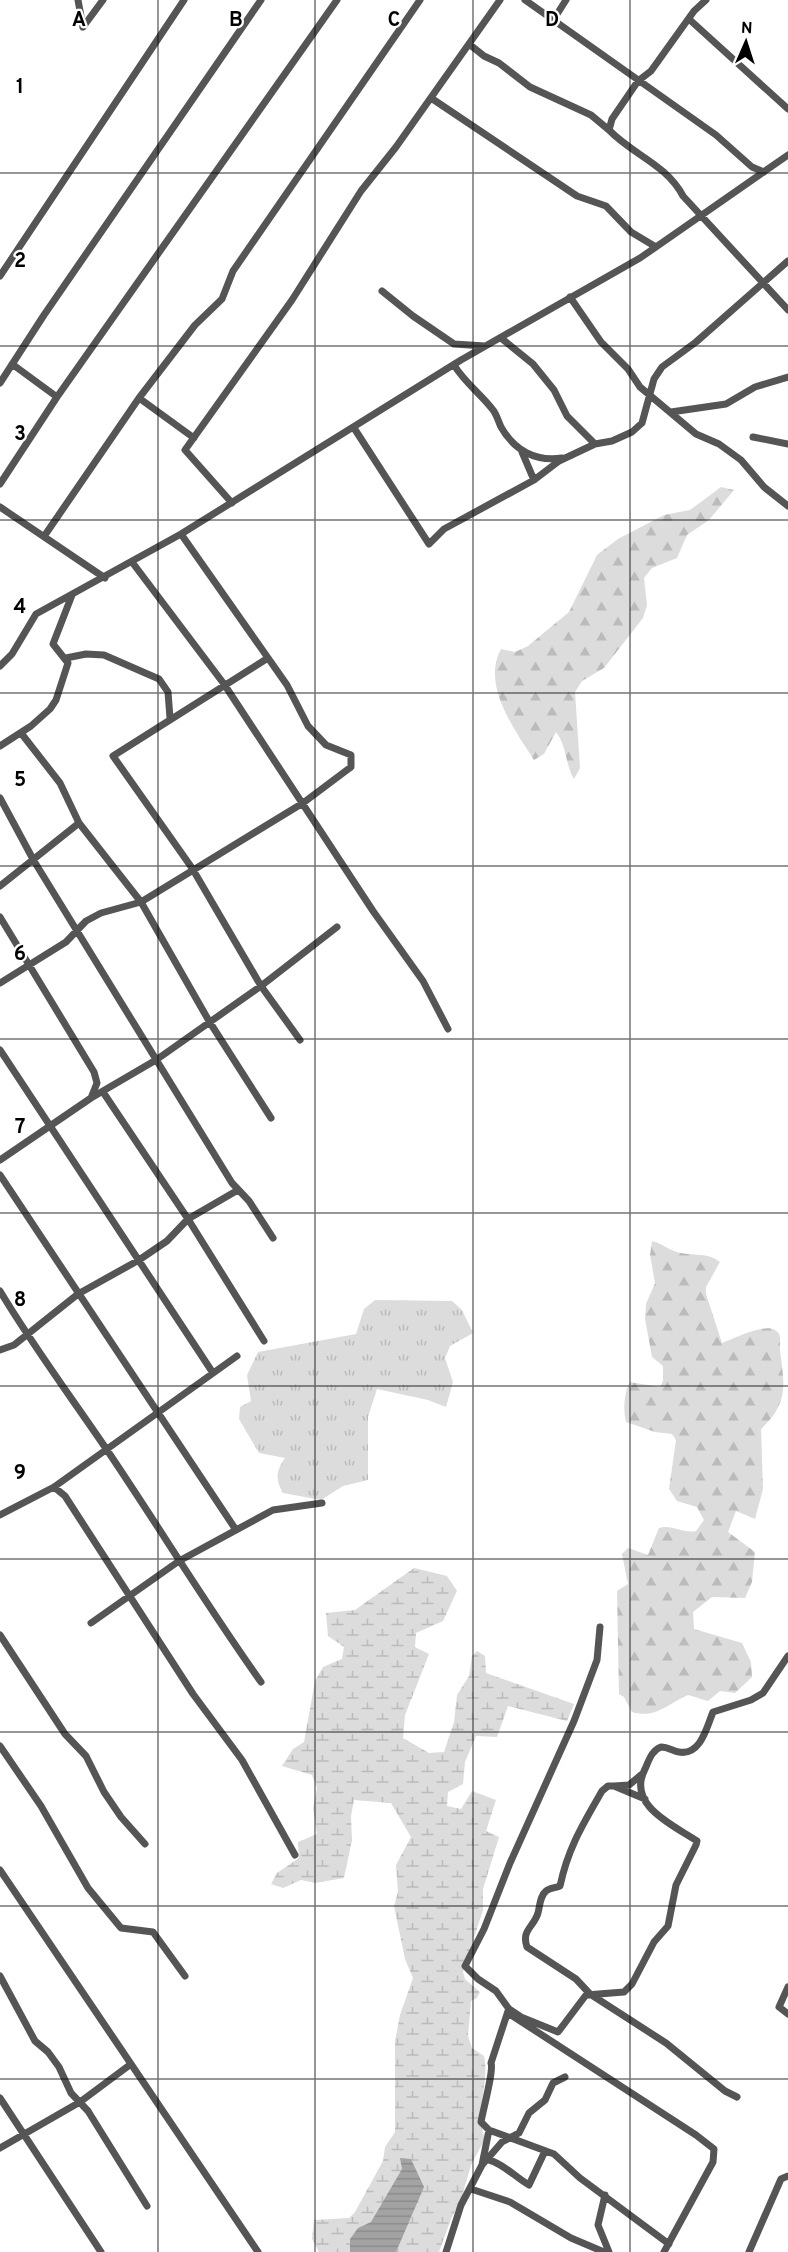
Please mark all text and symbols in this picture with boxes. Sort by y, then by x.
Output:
text: A [72,8,86,34]
text: B [229,8,243,34]
text: C [388,8,400,34]
text: D [545,8,559,34]
north arrow [716,12,776,72]
text: N [740,19,753,39]
text: 1 [16,75,24,101]
text: 2 [14,249,26,275]
text: 3 [14,422,26,448]
text: 4 [14,595,26,621]
text: 5 [14,768,26,794]
text: 6 [14,942,26,968]
text: 7 [15,1115,25,1141]
text: 8 [14,1288,26,1314]
text: 9 [14,1461,26,1487]

